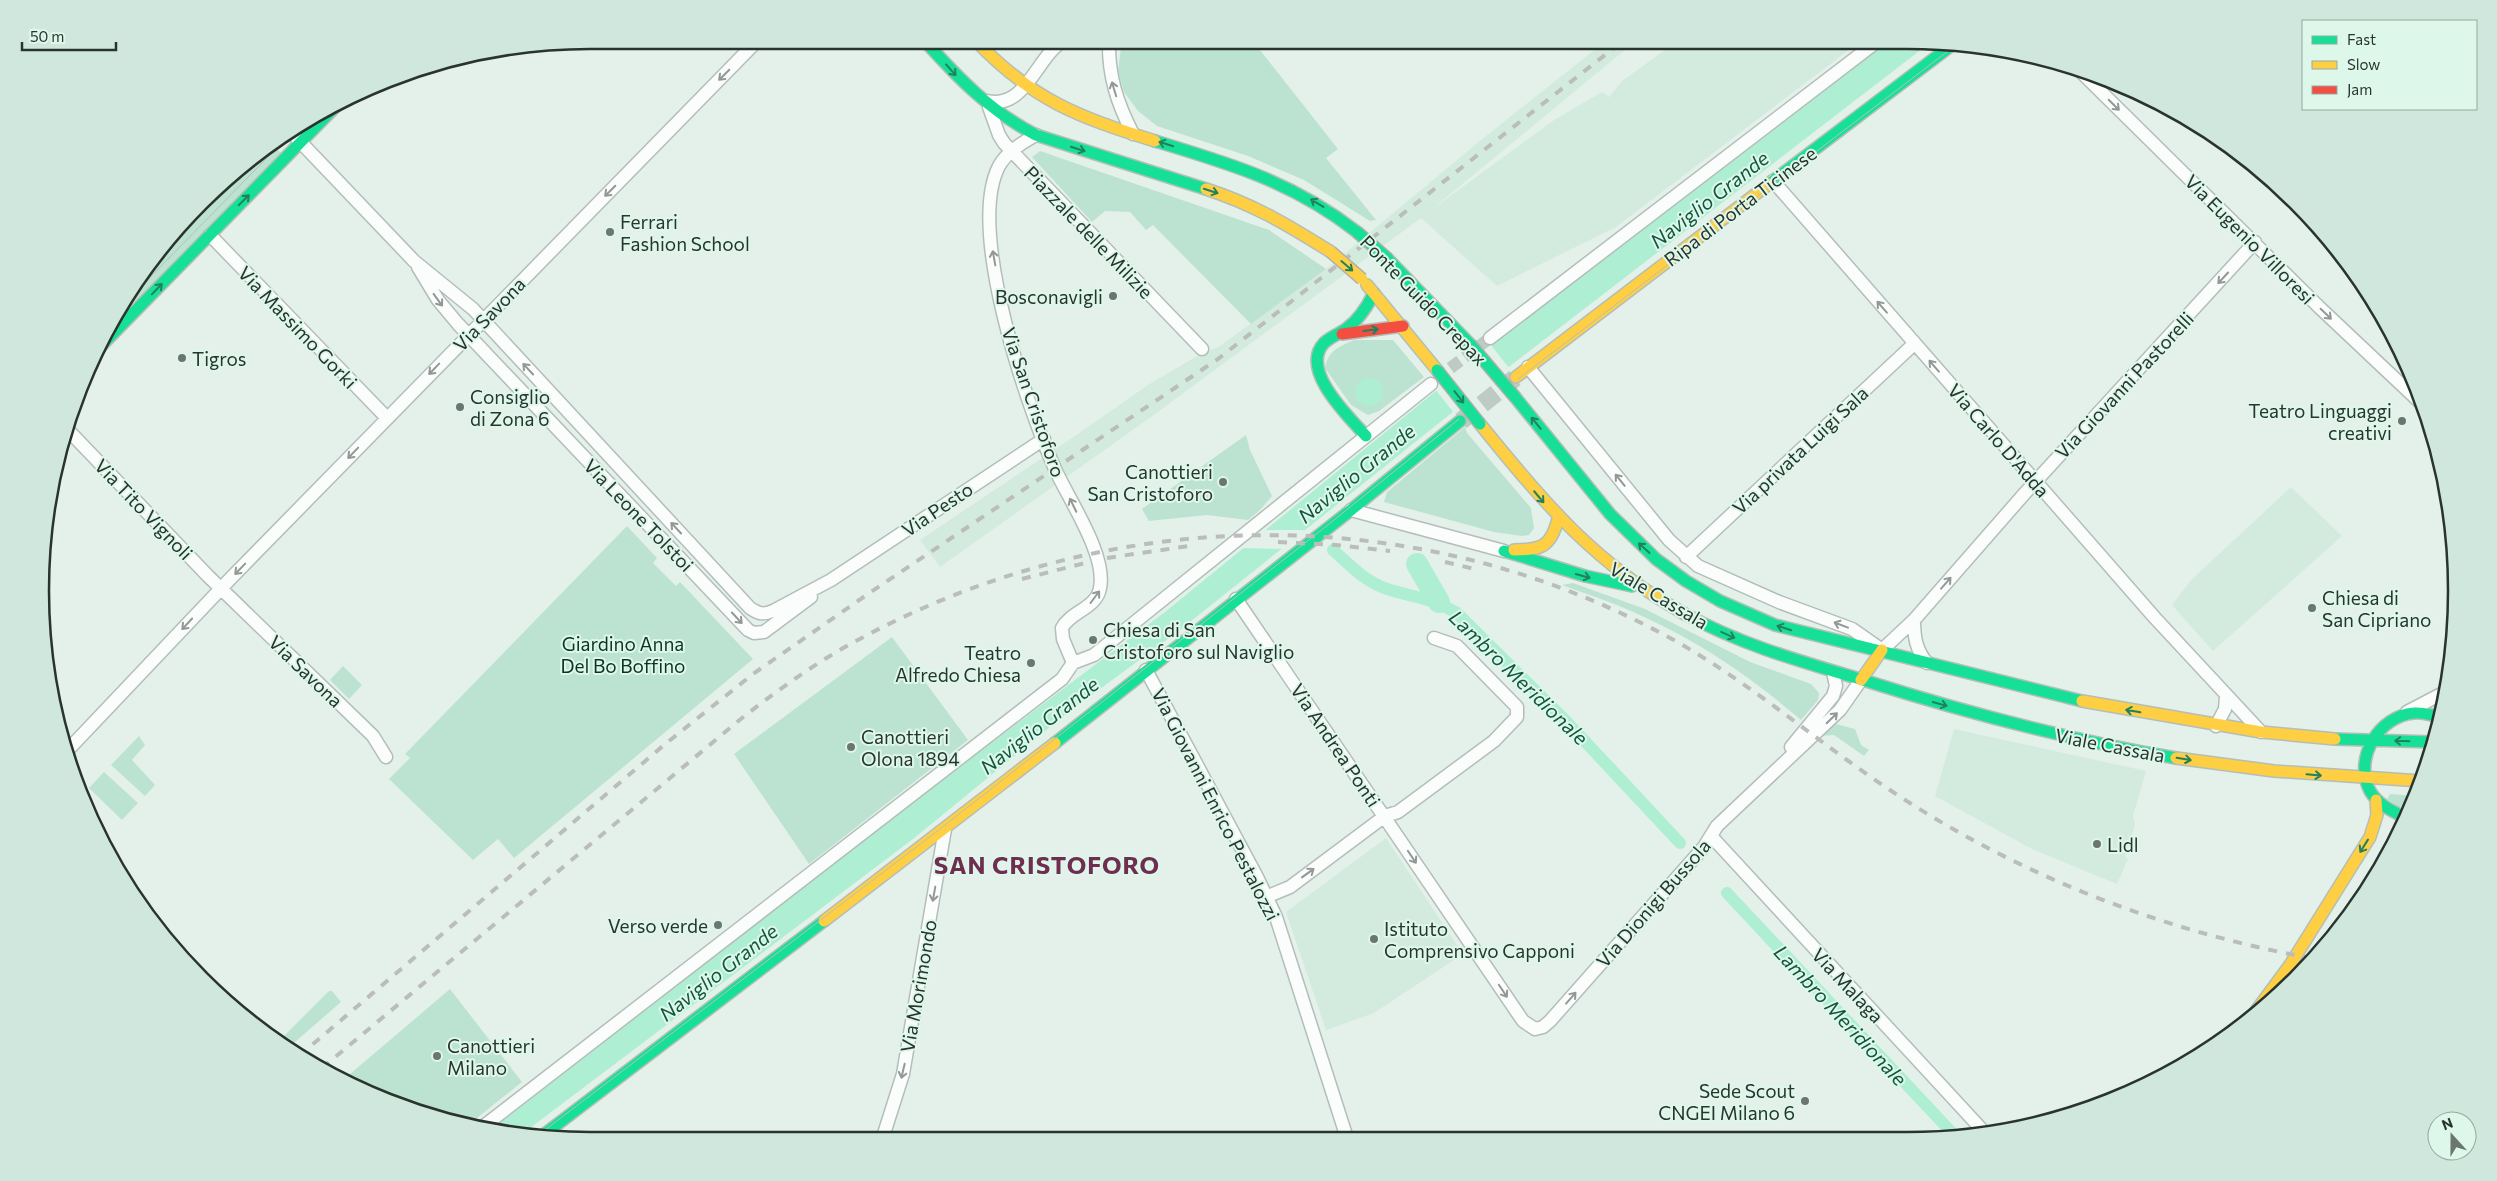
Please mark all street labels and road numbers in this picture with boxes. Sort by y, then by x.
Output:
street label: Ripa di Porta Ticinese [1659,141,1821,271]
street label: Piazzale delle Milizie [1020,161,1158,303]
street label: Via Eugenio Villoresi [2180,169,2320,309]
street label: Ponte Guido Crepax [1356,230,1492,370]
street label: Via Massimo Gorki [234,261,362,393]
street label: Via Savona [448,272,530,356]
street label: Via Giovanni Pastorelli [2050,307,2198,463]
street label: Via San Cristoforo [998,324,1070,480]
street label: Via Carlo D'Adda [1943,378,2055,502]
street label: Via privata Luigi Sala [1727,381,1873,519]
street label: Via Tito Vignoli [90,454,198,564]
street label: Via Leone Tolstoi [579,454,699,576]
street label: Via Pesto [897,477,977,541]
street label: Viale Cassala [1605,556,1713,634]
street label: Via Savona [264,630,348,712]
street label: Via Andrea Ponti [1286,679,1386,811]
street label: Via Giovanni Enrico Pestalozzi [1147,684,1285,924]
street label: Viale Cassala [2053,723,2167,767]
street label: Via Dionigi Bussola [1591,834,1715,972]
street label: Via Morimondo [895,918,941,1054]
street label: Via Malaga [1807,943,1889,1027]

